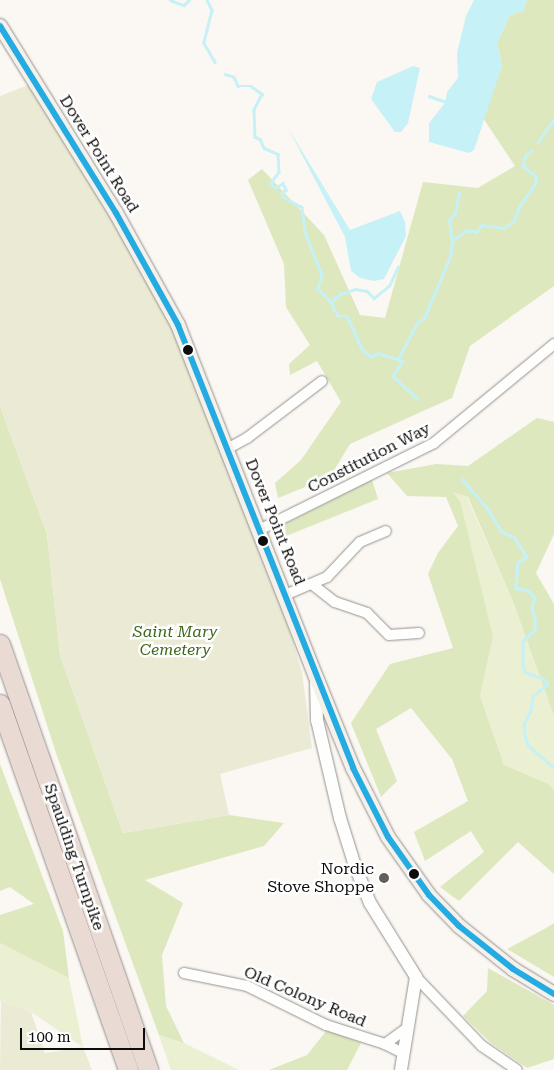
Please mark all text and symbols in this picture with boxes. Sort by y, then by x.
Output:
street label: Dover Point Road [55,92,143,216]
unlabelled marker [183,345,193,355]
street label: Constitution Way [305,419,433,497]
street label: Dover Point Road [241,456,309,588]
unlabelled marker [258,536,268,546]
park label: Saint Mary Cemetery [133,622,217,660]
street label: Spaulding Turnpike [40,781,108,933]
place label: Nordic Stove Shoppe [267,859,374,897]
unlabelled marker [409,869,419,879]
marker: Nordic Stove Shoppe [378,872,390,884]
street label: Old Colony Road [241,963,369,1031]
scale bar [22,1018,148,1050]
text: 100 m [28,1028,71,1046]

